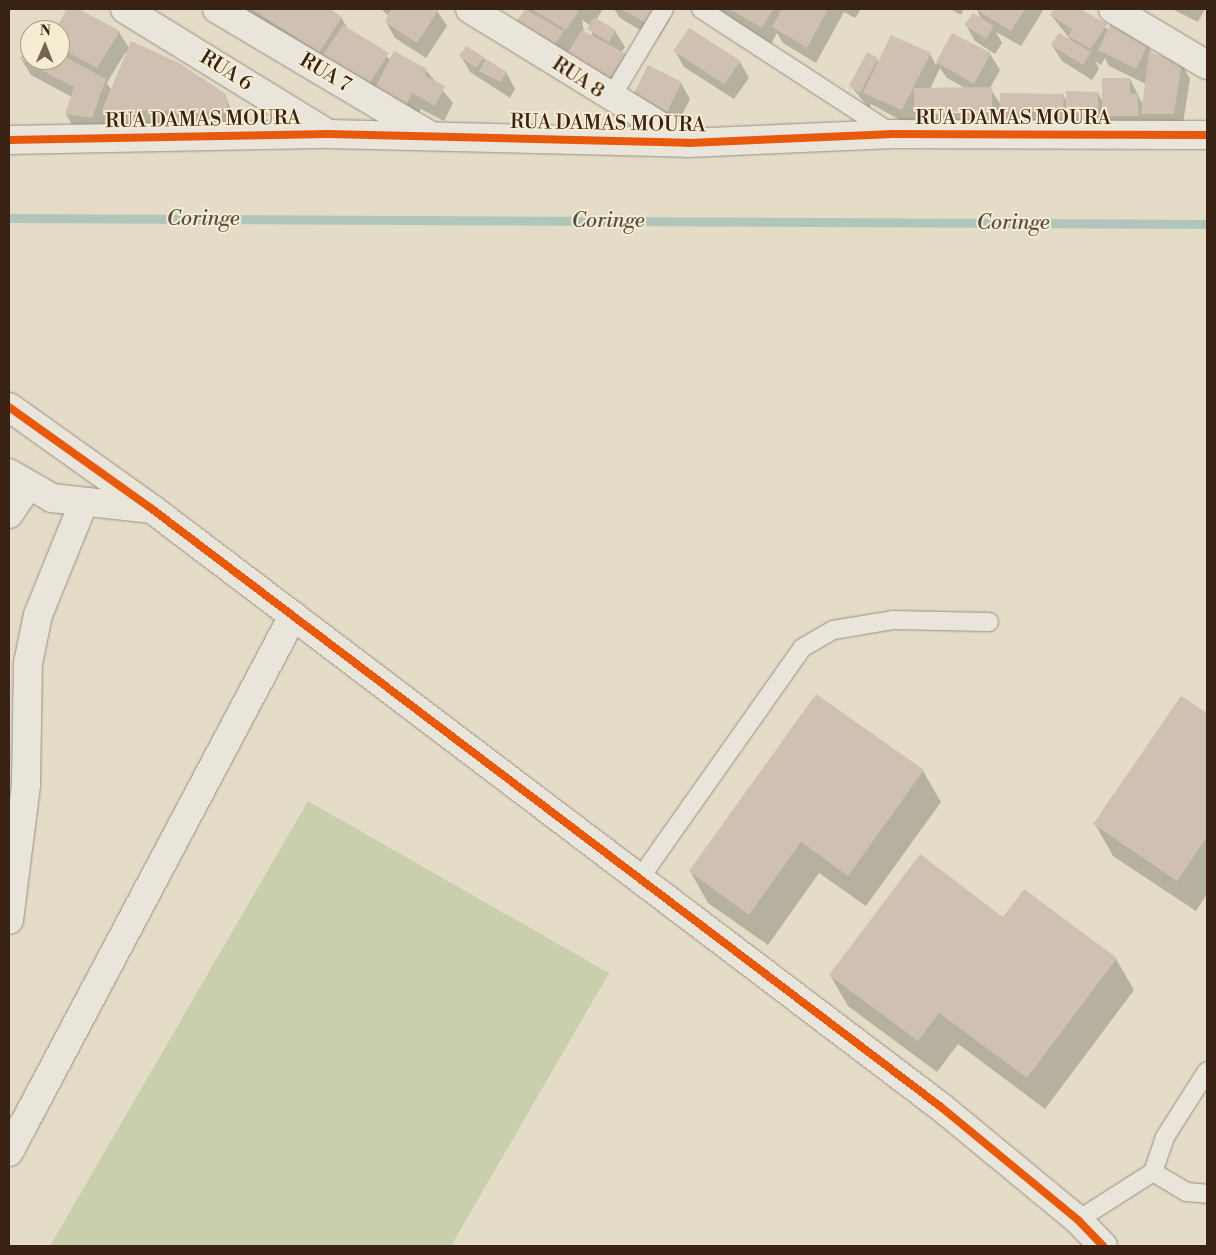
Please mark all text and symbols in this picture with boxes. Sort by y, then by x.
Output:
north arrow [20,20,70,70]
text: N [40,22,51,40]
street label: RUA 6 [195,46,257,96]
street label: RUA 7 [295,48,355,98]
street label: RUA 8 [547,52,609,104]
street label: RUA DAMAS MOURA [105,106,301,134]
street label: RUA DAMAS MOURA [915,106,1111,130]
street label: RUA DAMAS MOURA [510,110,706,138]
water label: Coringe [166,206,240,232]
water label: Coringe [571,208,645,234]
water label: Coringe [976,210,1050,236]

